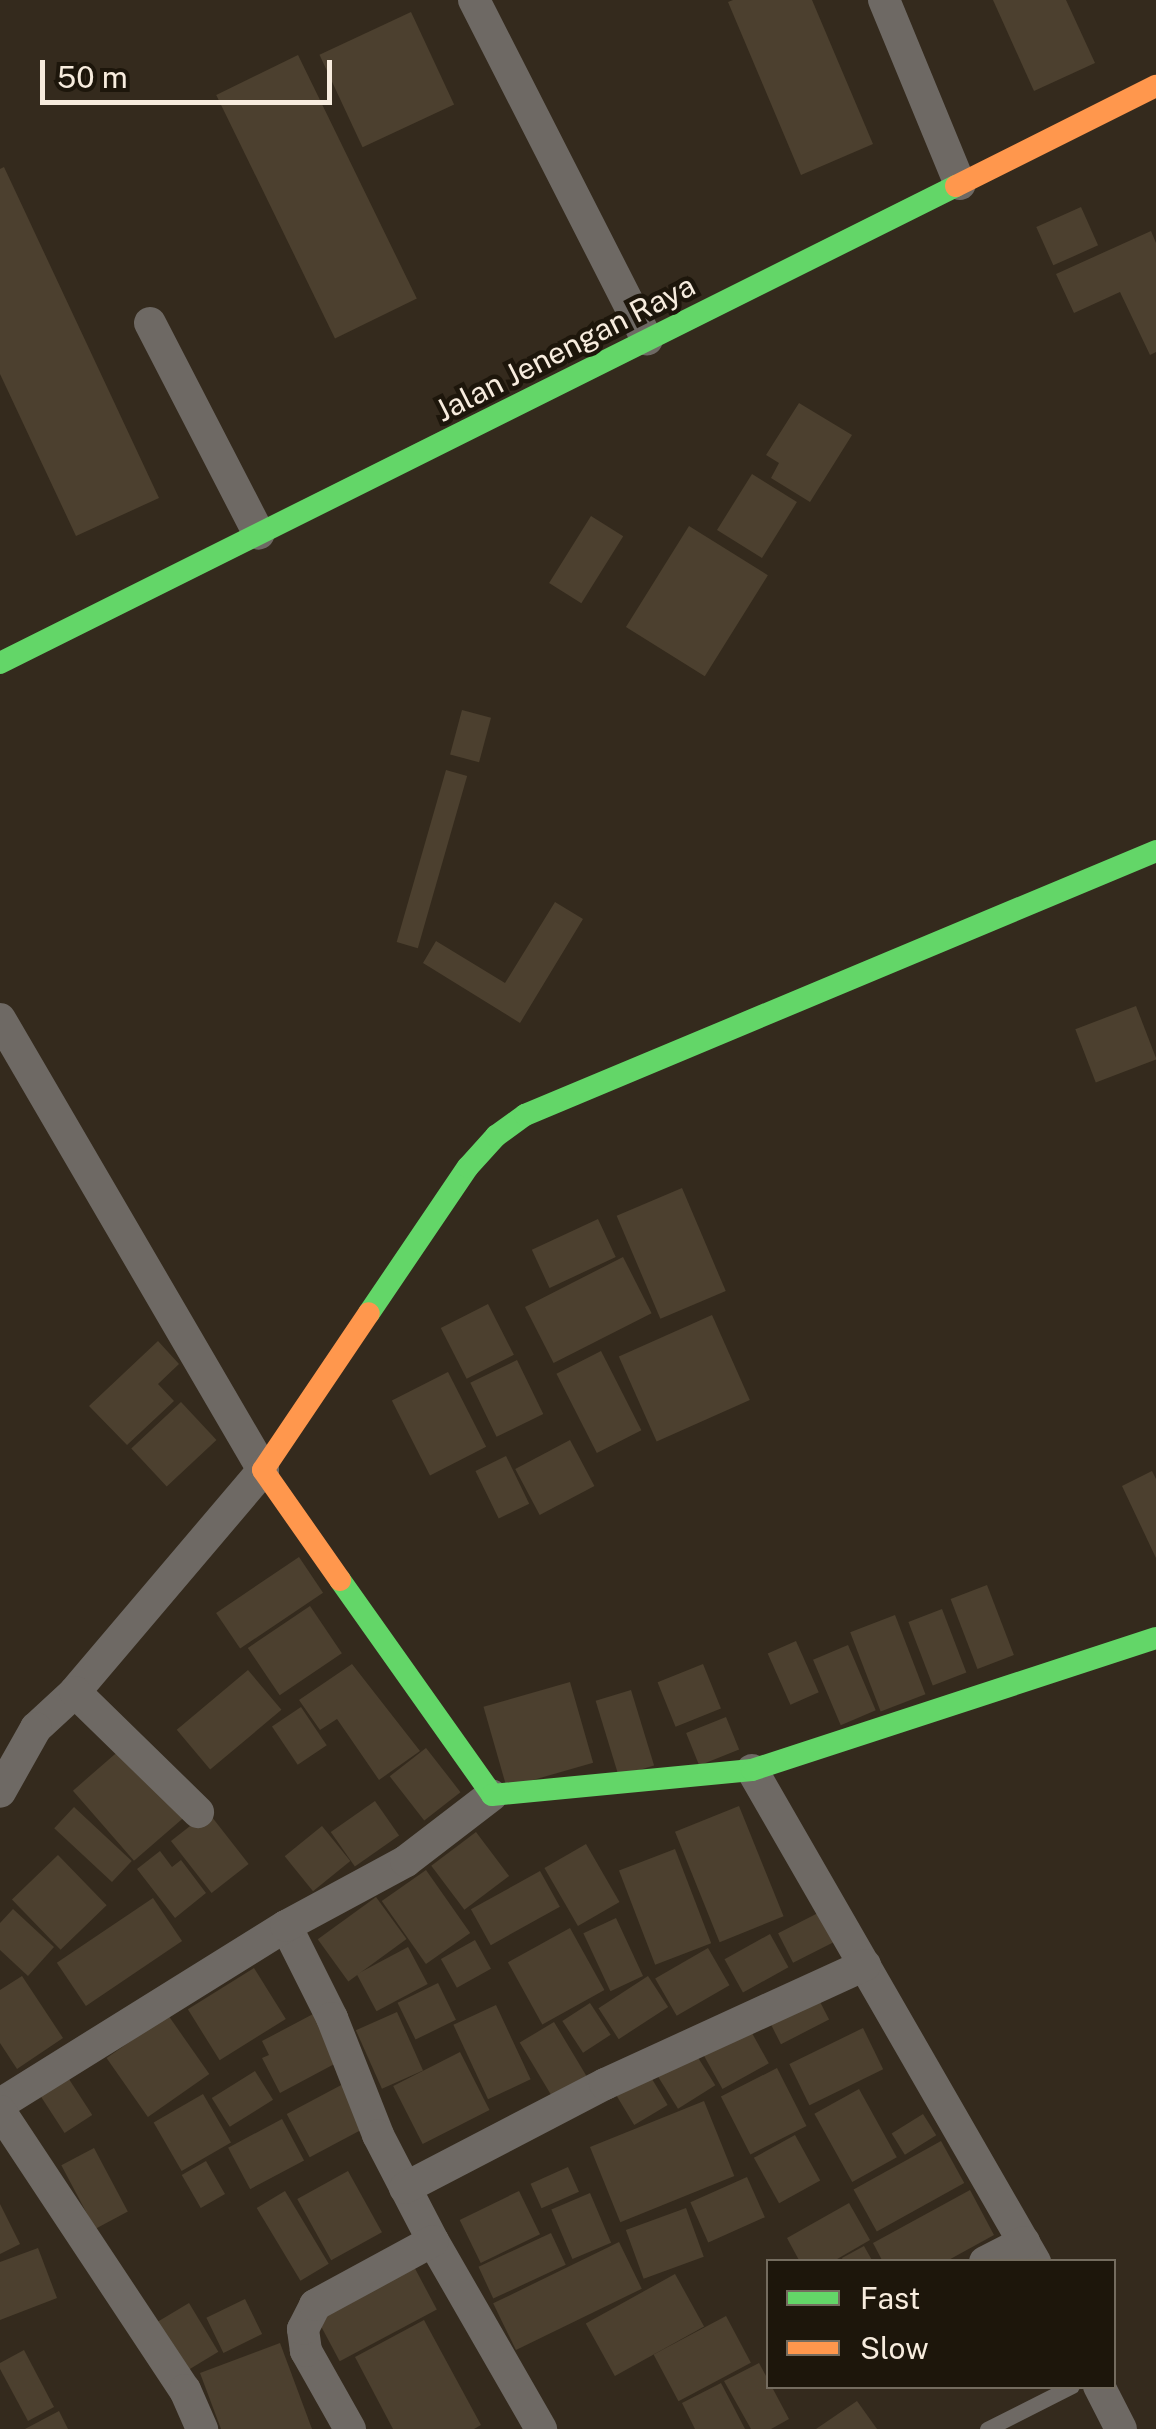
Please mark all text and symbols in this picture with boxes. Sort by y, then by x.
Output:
scale bar [45,40,338,102]
text: 50 m [57,59,128,95]
street label: Jalan Jenengan Raya [429,267,701,429]
legend [766,2259,1116,2389]
text: Fast [860,2280,920,2316]
text: Slow [860,2330,929,2366]

